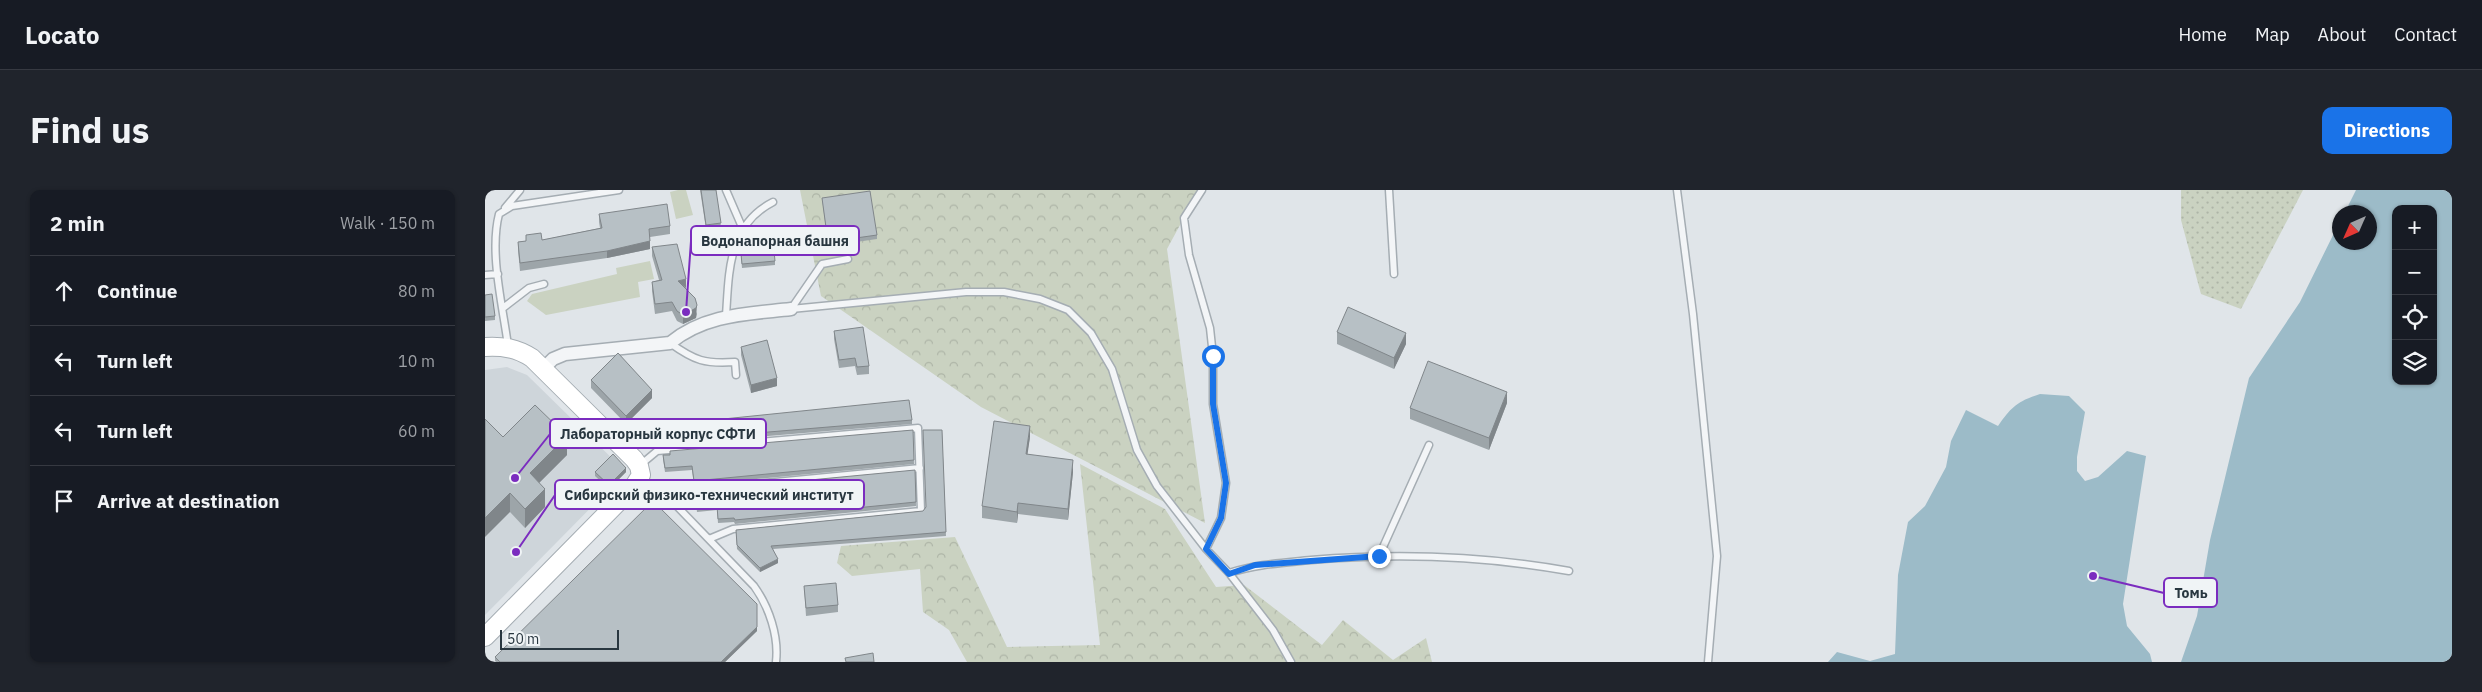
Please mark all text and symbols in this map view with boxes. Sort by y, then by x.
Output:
text: Locato [25,19,100,51]
text: Home [2179,23,2227,46]
text: Map [2255,23,2290,46]
text: About [2318,23,2366,46]
text: Contact [2394,23,2457,46]
text: Find us [30,107,149,153]
button: Directions [2322,107,2452,154]
north arrow [2332,205,2377,250]
map controls [2392,205,2437,385]
button: + [2392,205,2437,250]
text: 2 min [50,209,105,237]
text: Walk · 150 m [340,213,435,233]
callout: Водонапорная башня [691,226,859,255]
text: Водонапорная башня [701,232,849,250]
button: − [2392,250,2437,295]
icon: ahead [50,277,78,305]
text: Continue [97,279,177,303]
text: 80 m [398,281,435,301]
button: locate [2392,295,2437,340]
button: layers [2392,340,2437,385]
route start [1202,345,1225,368]
icon: left [50,347,78,375]
text: Turn left [97,349,173,373]
text: 10 m [398,351,435,371]
icon: left [50,417,78,445]
text: Turn left [97,419,173,443]
callout: Лабораторный корпус СФТИ [550,419,766,448]
text: 60 m [398,421,435,441]
text: Лабораторный корпус СФТИ [560,425,756,443]
callout: Сибирский физико-технический институт [555,480,864,509]
text: Сибирский физико-технический институт [564,486,854,504]
icon: arrive [50,487,78,515]
text: Arrive at destination [97,489,280,513]
route end [1368,545,1391,568]
callout: Томь [2164,578,2217,607]
text: Томь [2174,584,2208,602]
scale bar [500,627,619,650]
text: 50 m [507,630,539,648]

